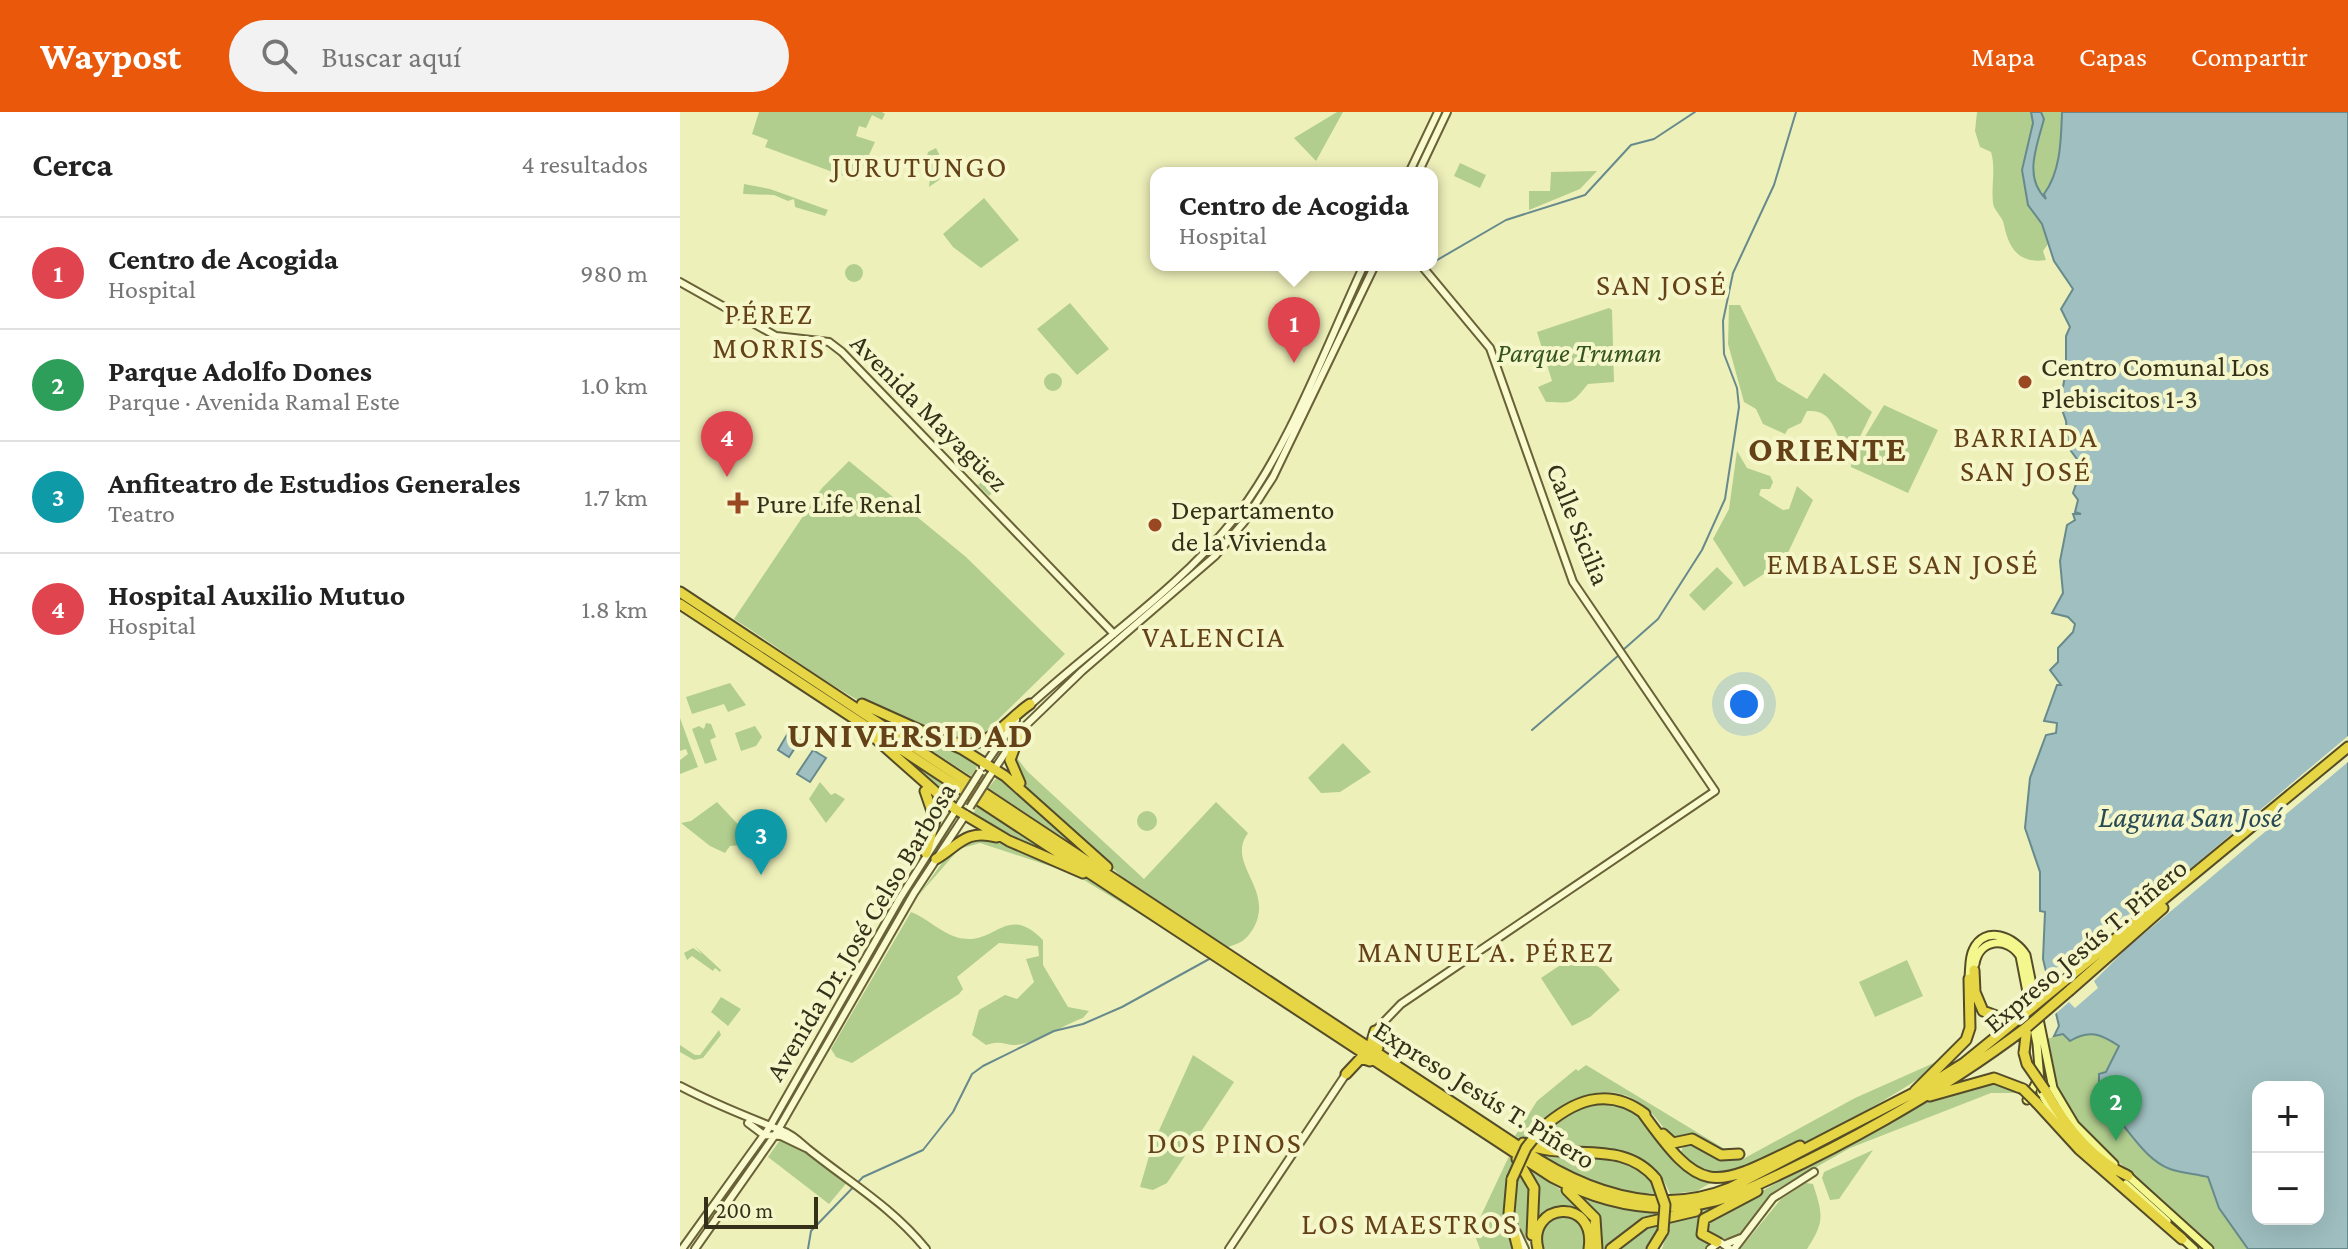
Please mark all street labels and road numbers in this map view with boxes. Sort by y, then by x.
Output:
street label: Avenida Mayagüez [844,327,1015,498]
street label: Calle Sicilia [1540,459,1617,590]
street label: Avenida Dr. José Celso Barbosa [759,776,962,1086]
street label: Expreso Jesús T. Piñero [1978,852,2193,1039]
street label: Expreso Jesús T. Piñero [1368,1014,1601,1175]

